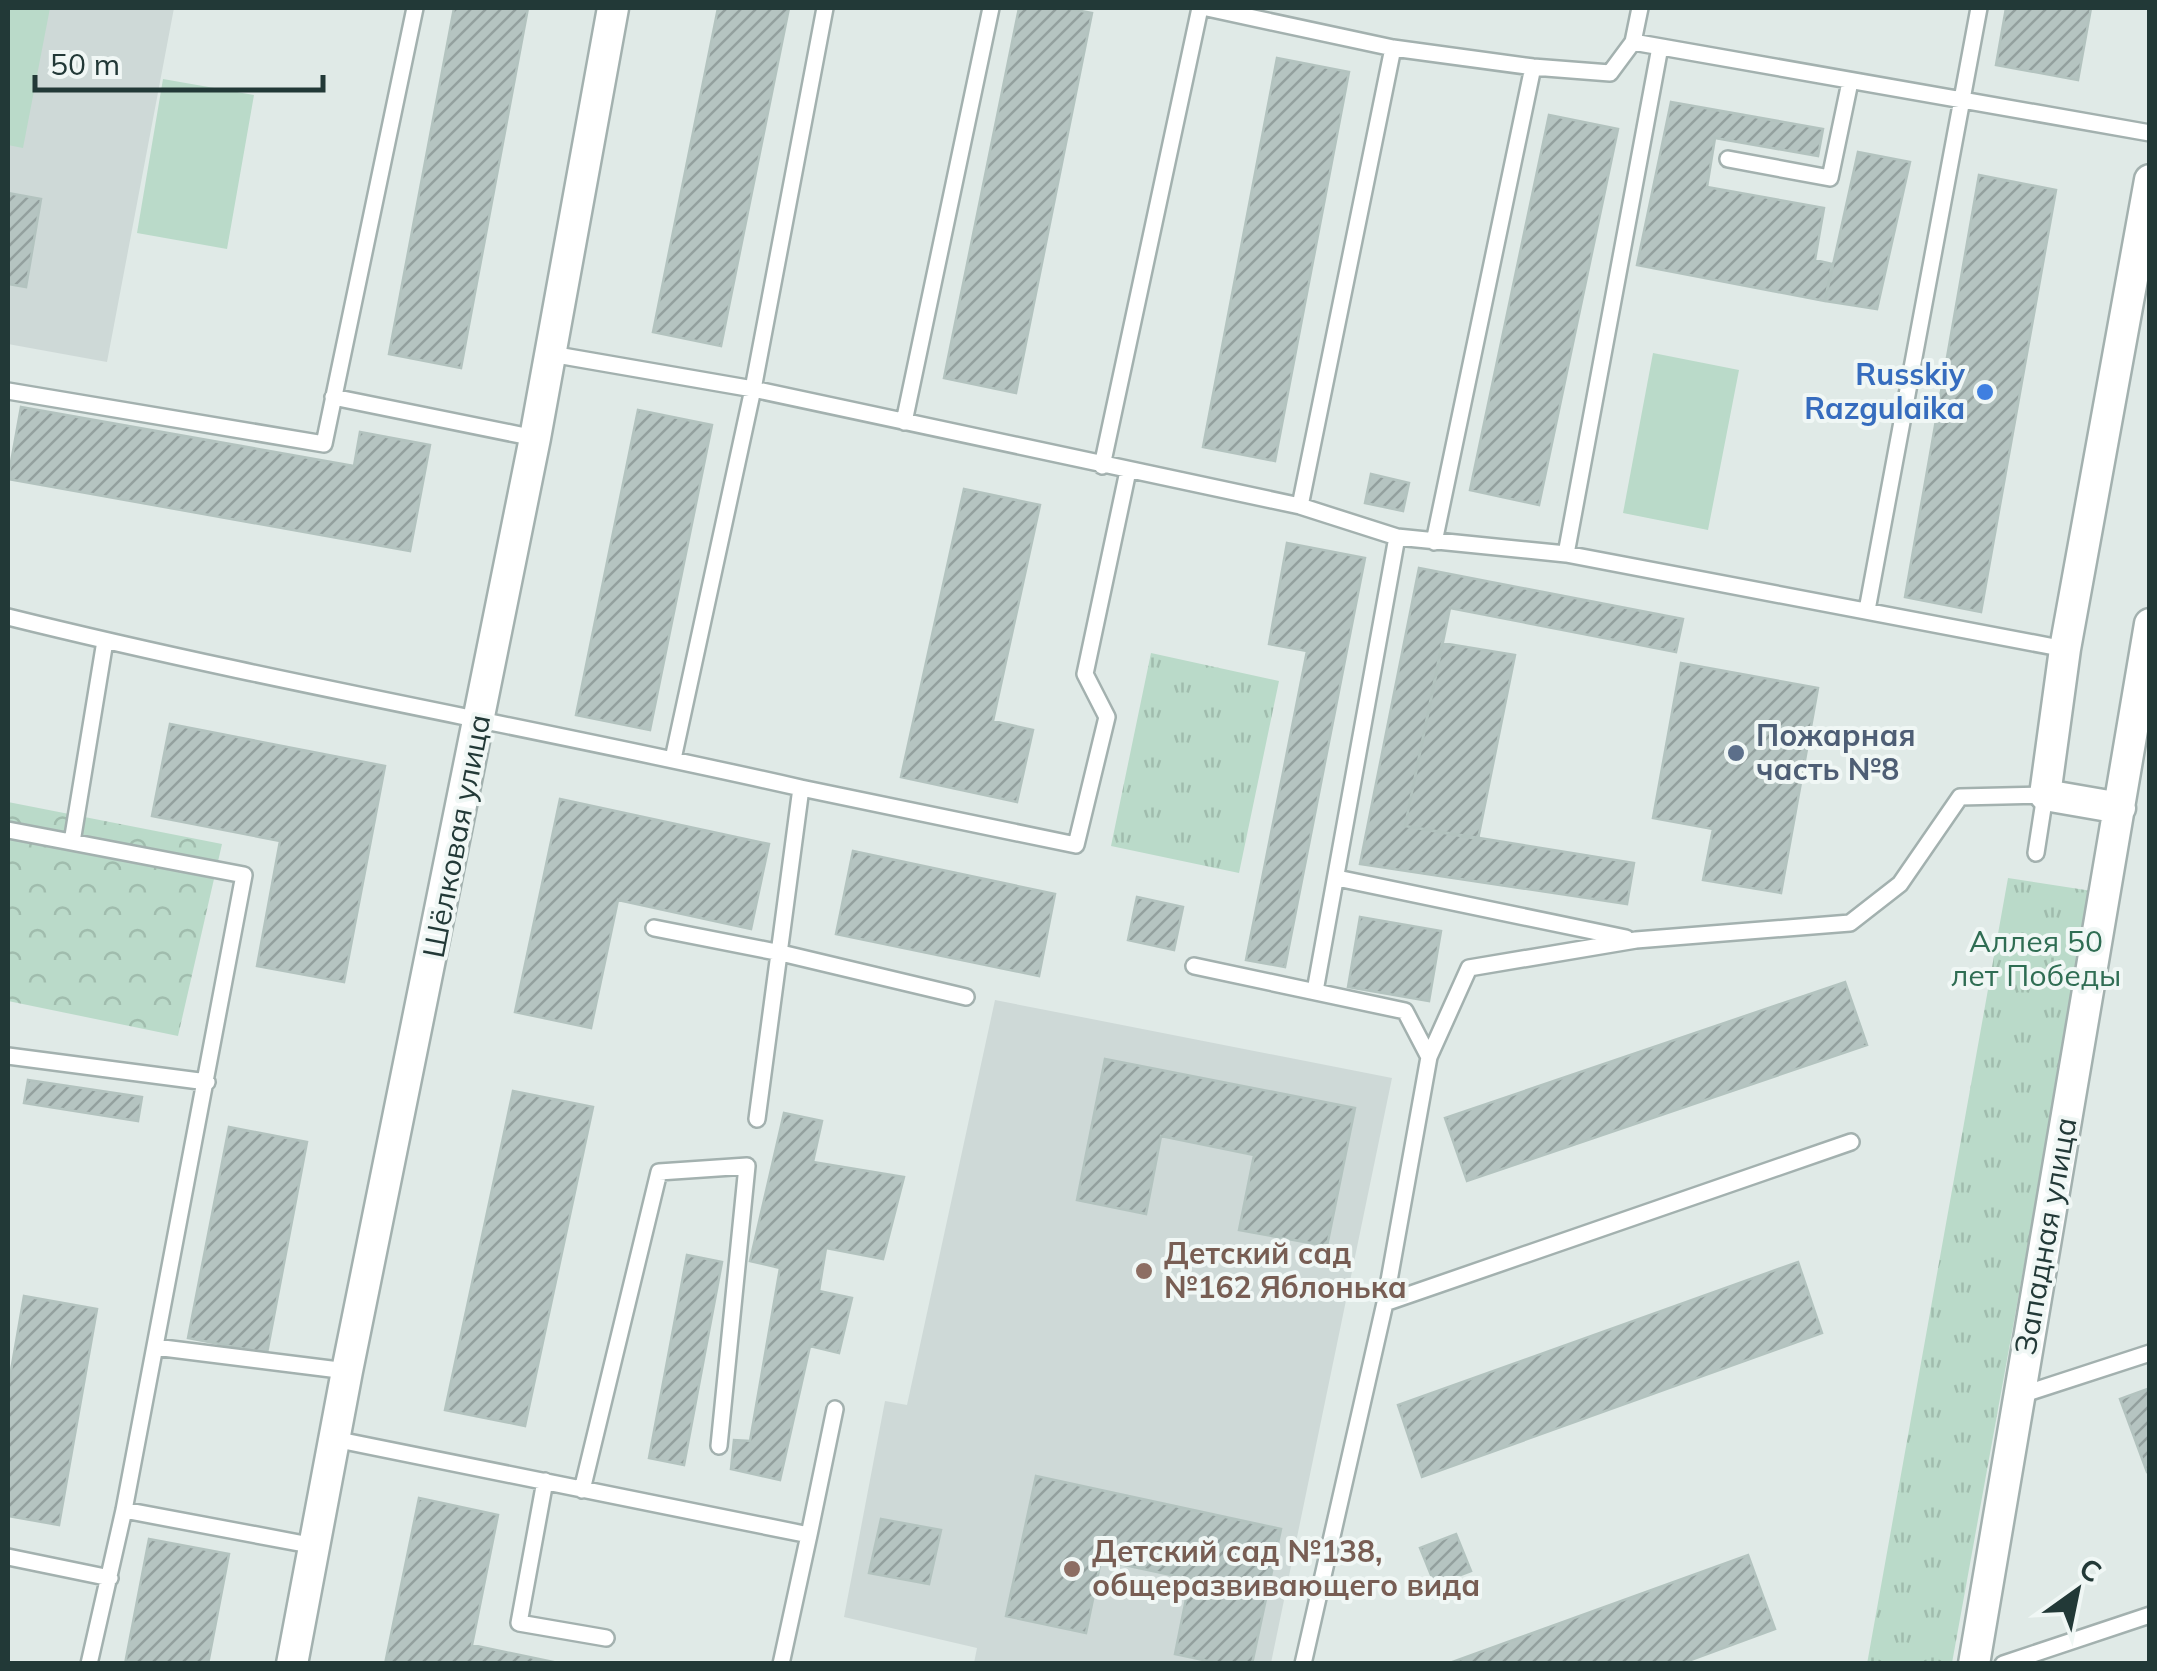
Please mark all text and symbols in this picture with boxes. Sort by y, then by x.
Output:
scale bar [35,30,322,92]
text: 50 m [50,45,120,83]
place label: Russkiy Razgulaika [1804,355,1966,427]
marker: Russkiy Razgulaika [1974,381,1996,403]
street label: Шёлковая улица [414,711,498,961]
place label: Пожарная часть №8 [1756,716,1916,788]
marker: Пожарная часть №8 [1725,742,1747,764]
park label: Аллея 50 лет Победы [1951,922,2121,994]
street label: Западная улица [2005,1114,2085,1357]
place label: Детский сад №162 Яблонька [1164,1234,1407,1306]
marker: Детский сад №162 Яблонька [1133,1260,1155,1282]
place label: Детский сад №138, общеразвивающего вида [1092,1532,1480,1604]
north arrow [2027,1541,2127,1641]
text: С [2073,1550,2108,1590]
marker: Детский сад №138, общеразвивающего вида [1061,1558,1083,1580]

